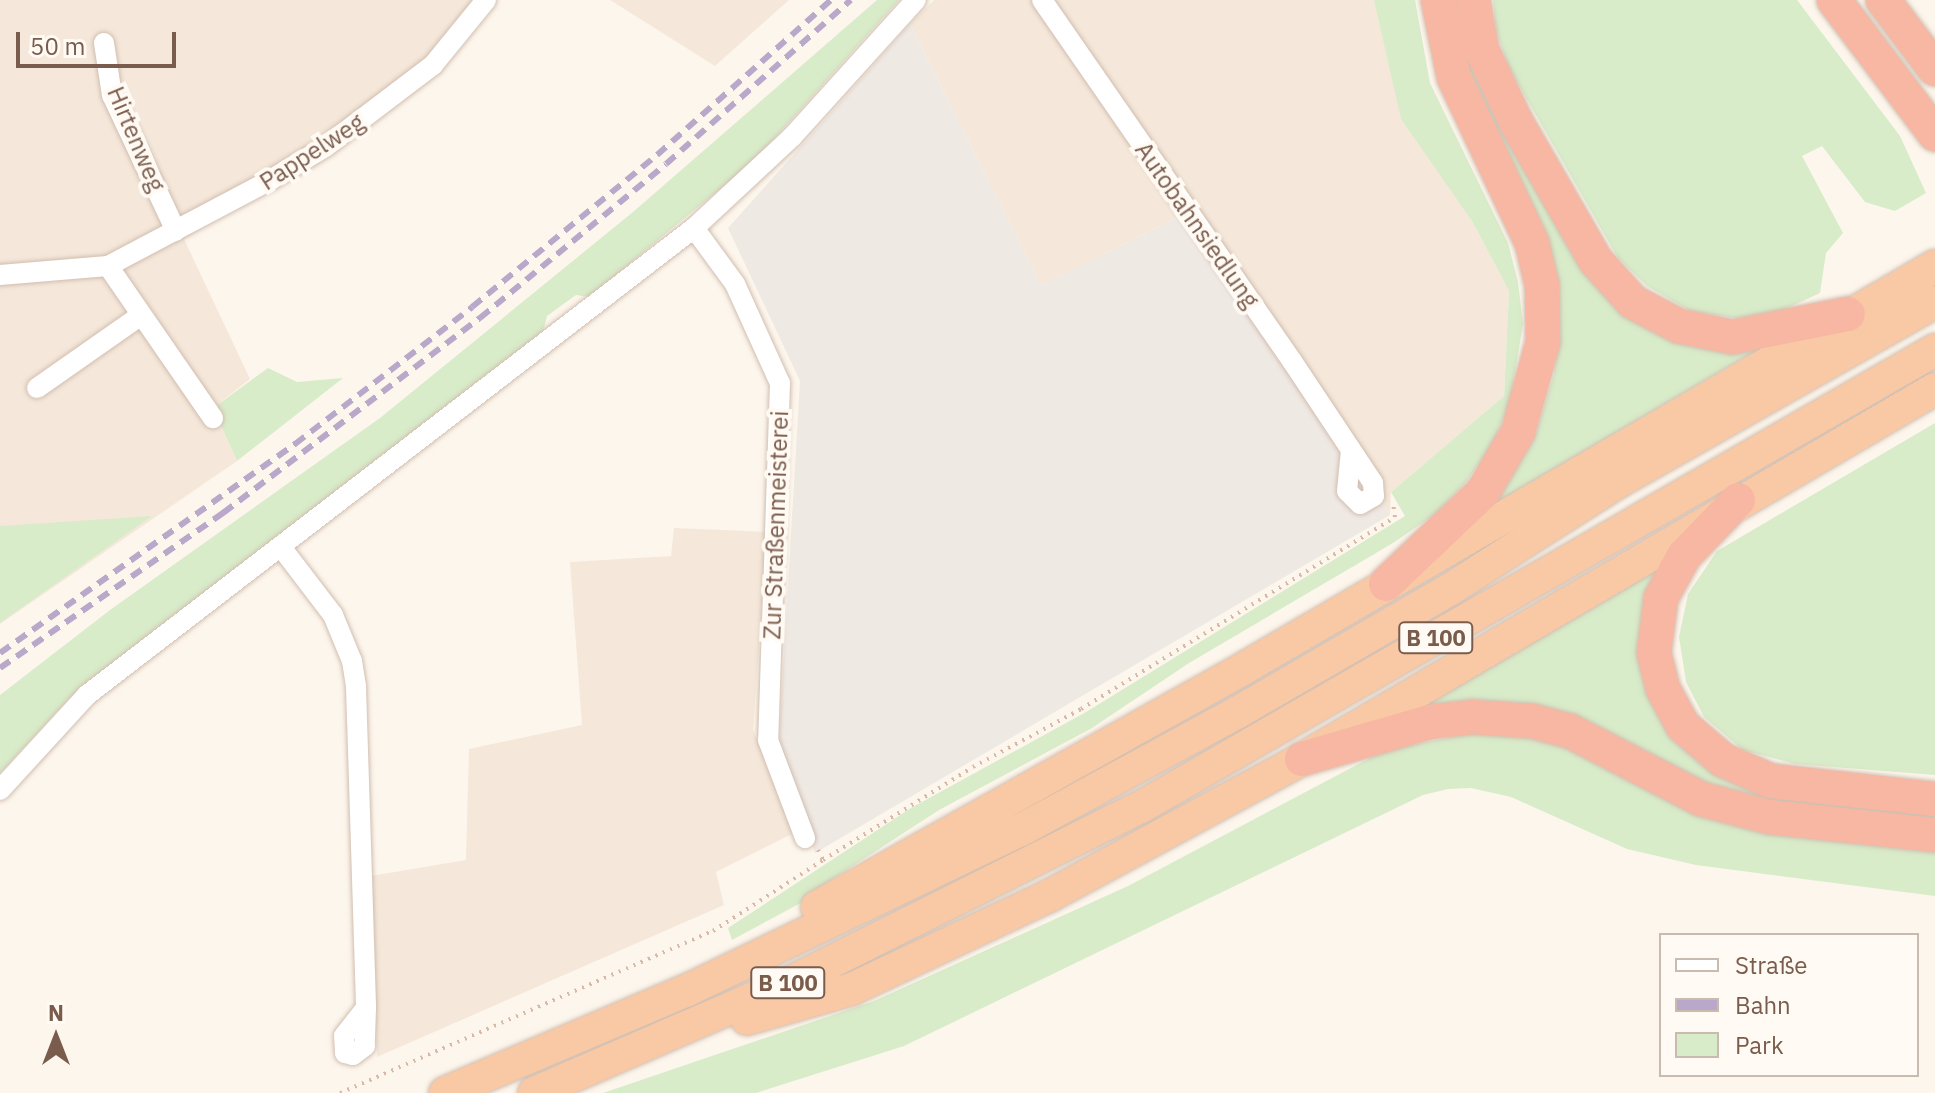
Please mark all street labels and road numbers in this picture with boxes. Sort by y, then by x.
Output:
street label: Hirtenweg [101,82,171,196]
street label: Pappelweg [254,108,370,196]
street label: Autobahnsiedlung [1129,136,1265,314]
street label: Zur Straßenmeisterei [758,410,794,640]
road number: B 100 [1398,620,1474,656]
road number: B 100 [750,965,826,1001]

